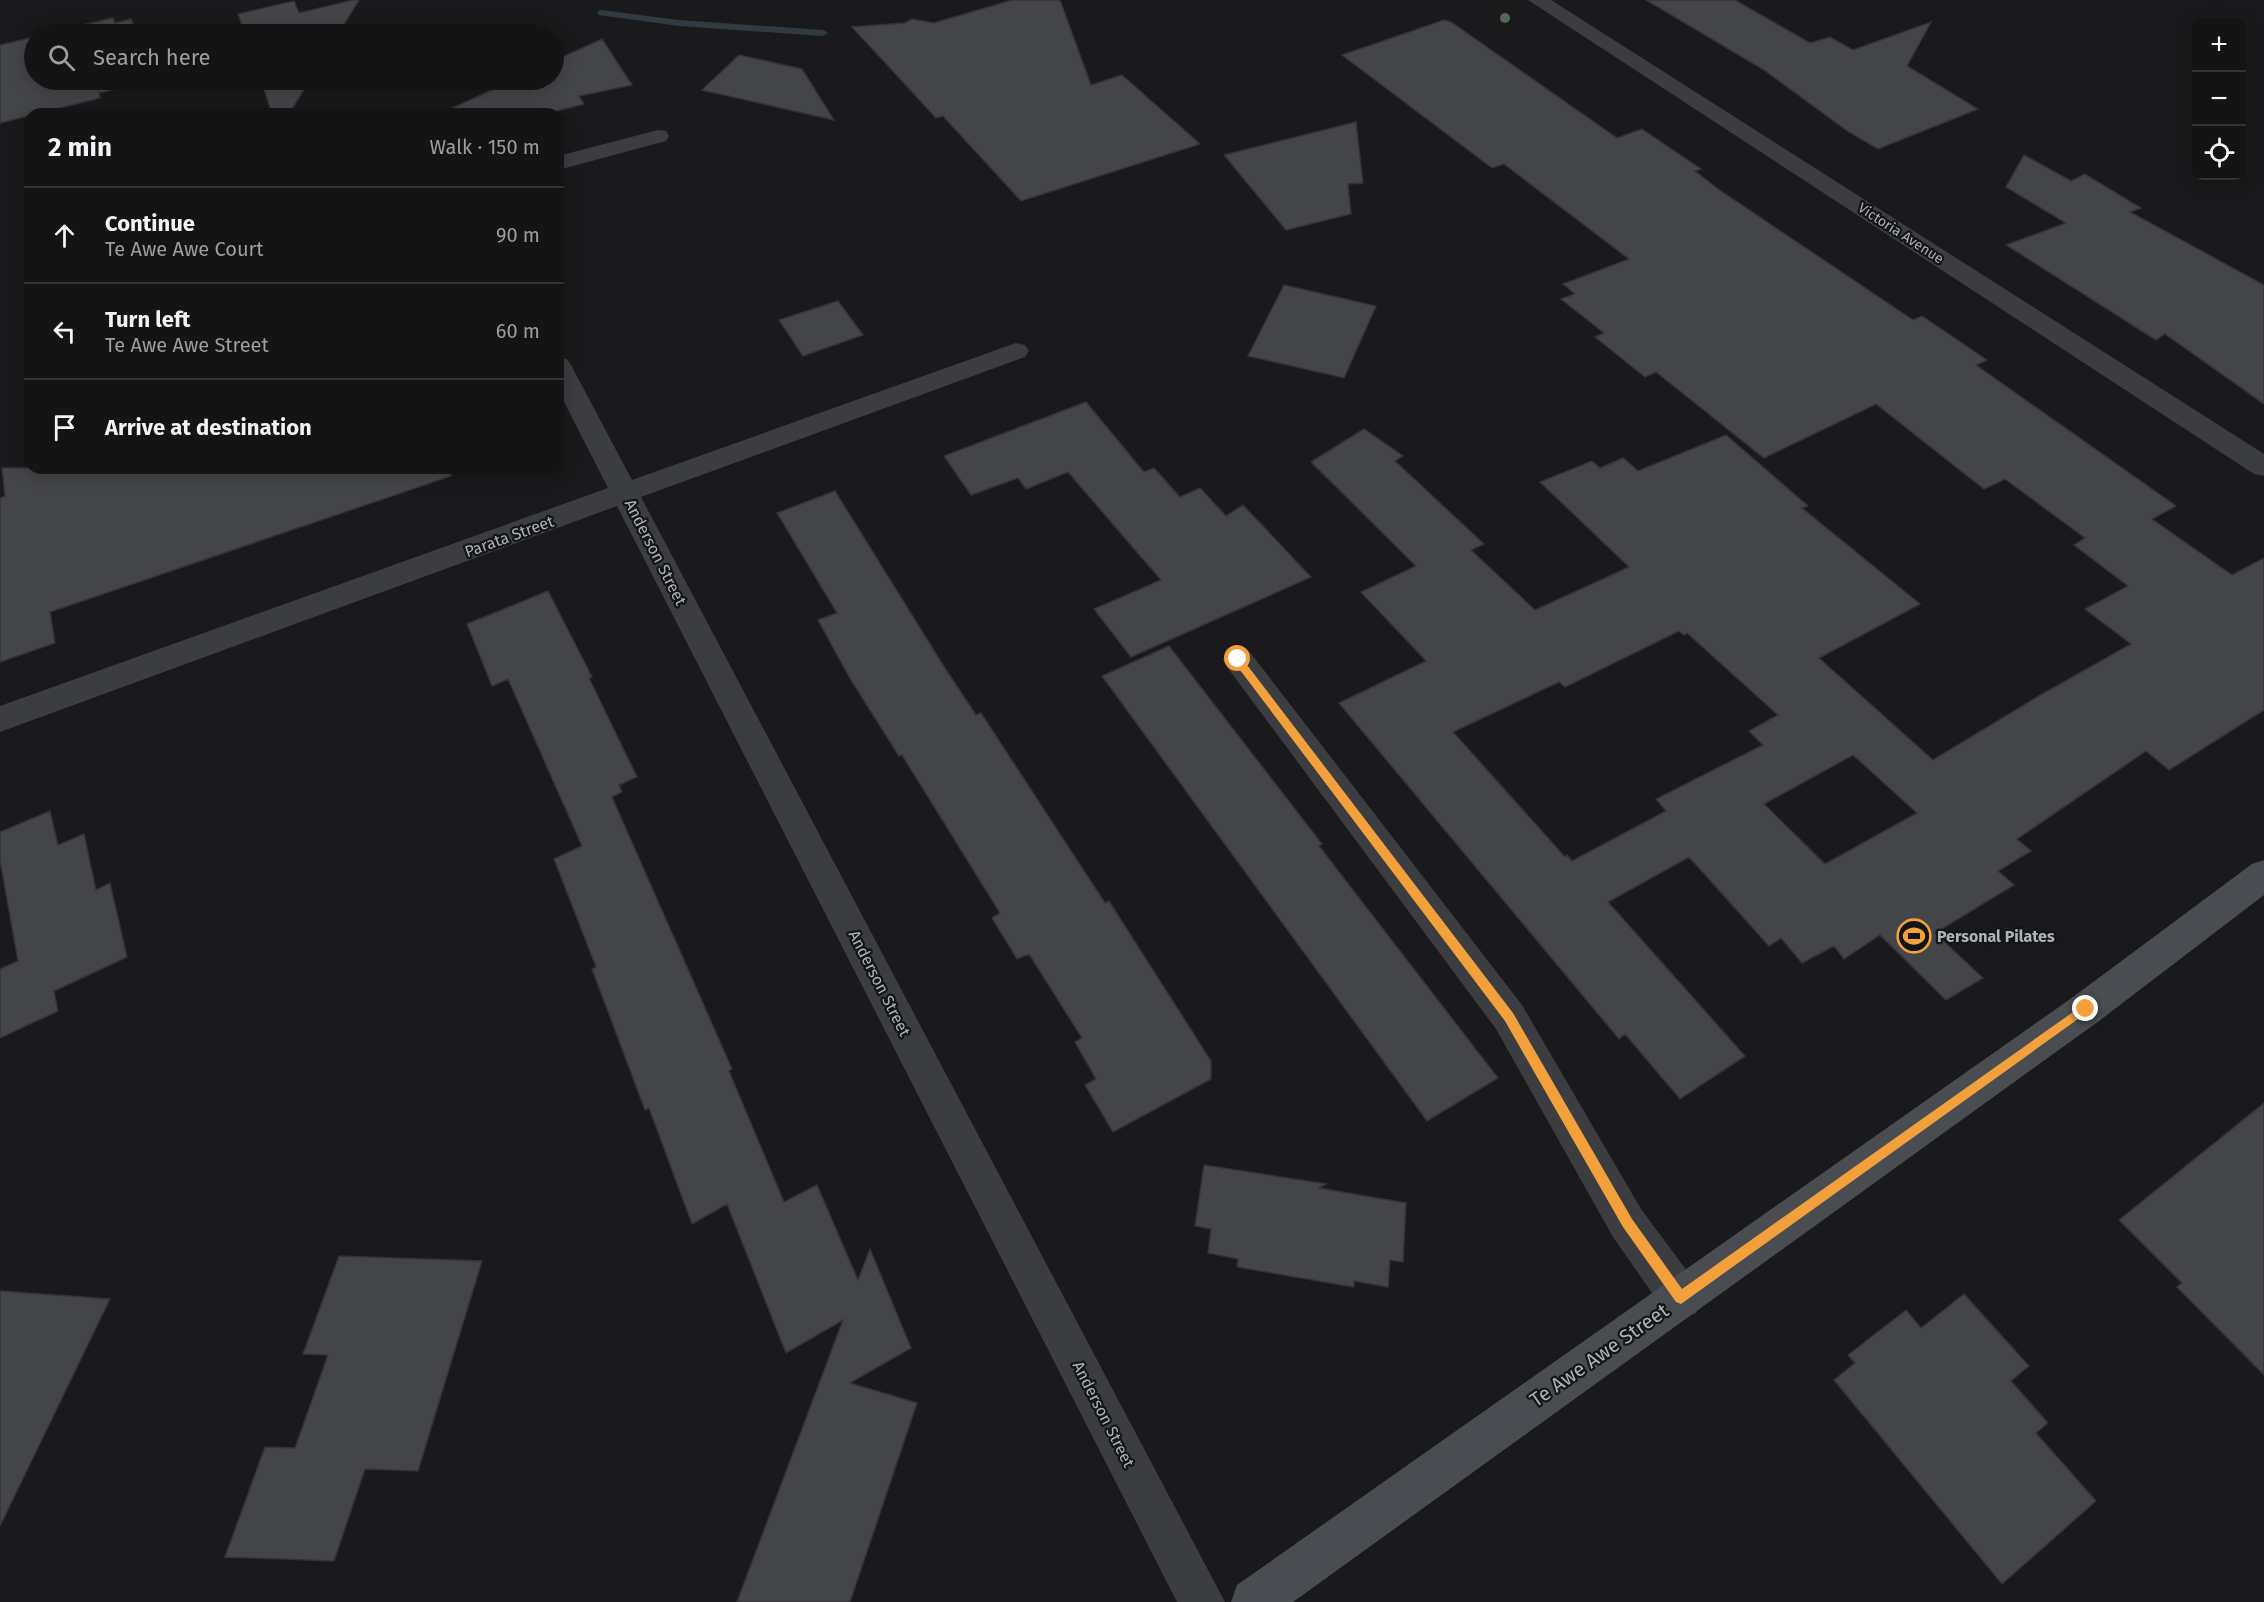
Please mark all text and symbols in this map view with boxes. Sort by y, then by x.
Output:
map controls [2192,18,2246,180]
button: + [2192,18,2246,72]
search box [24,24,564,90]
icon: search [45,41,78,74]
text: Search here [93,44,211,71]
button: − [2192,72,2246,126]
button: locate [2192,126,2246,180]
text: 2 min [48,132,112,163]
text: Walk · 150 m [430,135,540,159]
street label: Victoria Avenue [1855,199,1947,267]
text: Continue [105,210,195,237]
icon: ahead [48,219,81,252]
text: 90 m [496,223,540,247]
text: Te Awe Awe Court [105,237,264,261]
text: Turn left [105,306,190,333]
icon: left [48,315,81,348]
text: 60 m [496,319,540,343]
text: Te Awe Awe Street [105,333,269,357]
icon: arrive [48,411,81,444]
text: Arrive at destination [105,414,312,441]
street label: Anderson Street [621,496,691,609]
street label: Parata Street [462,511,557,561]
route start [1224,645,1250,671]
sports icon: Personal Pilates [1896,918,1932,954]
street label: Anderson Street [845,927,915,1040]
place label: Personal Pilates [1937,927,2055,946]
route end [2072,995,2098,1021]
street label: Te Awe Awe Street [1525,1298,1674,1412]
street label: Anderson Street [1069,1358,1139,1471]

